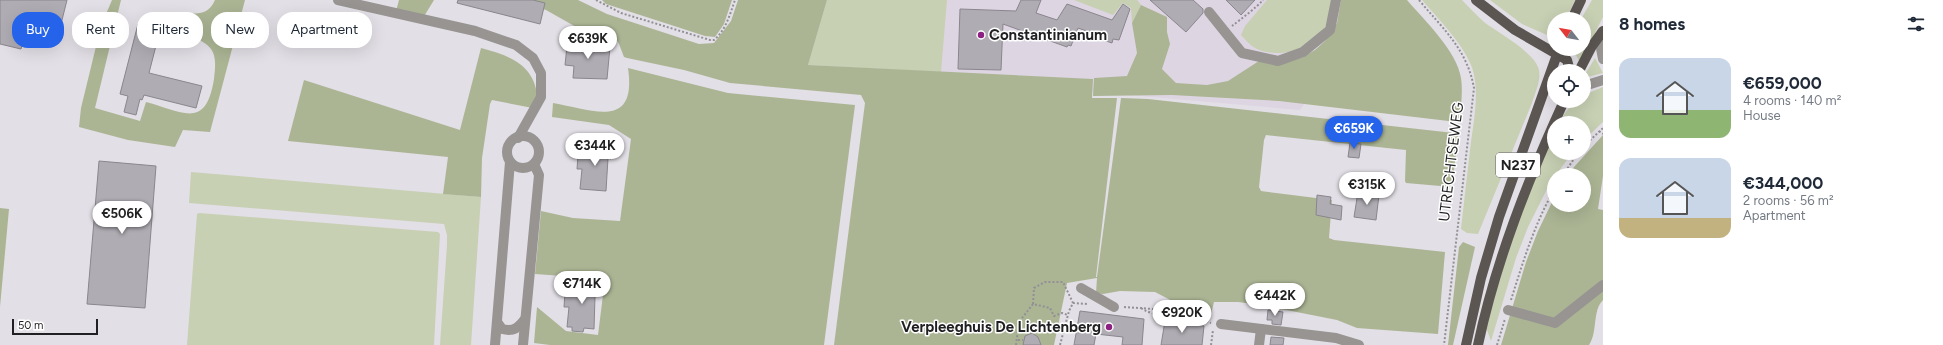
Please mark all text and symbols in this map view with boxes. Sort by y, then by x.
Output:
chip: Buy [12,12,64,48]
chip: Rent [72,12,129,48]
chip: Filters [137,12,203,48]
chip: New [211,12,269,48]
chip: Apartment [277,12,372,48]
north arrow [1547,12,1591,56]
map controls [1547,12,1591,212]
icon: filters [1905,13,1927,35]
text: 8 homes [1619,14,1685,34]
pin: €639K [560,26,616,60]
place label: Constantinianum [989,26,1107,44]
marker: Constantinianum [976,30,986,40]
text: €639K [568,31,608,46]
button: locate [1547,64,1591,108]
text: €659,000 [1743,73,1822,93]
icon: home [1651,74,1699,122]
text: 4 rooms · 140 m² [1743,93,1841,108]
street label: UTRECHTSEWEG [1435,101,1467,223]
text: House [1743,108,1781,123]
pin: €659K [1326,116,1382,150]
button: + [1547,116,1591,160]
text: €659K [1334,121,1374,136]
pin: €344K [567,133,623,167]
text: €344K [574,138,616,153]
road number: N237 [1496,153,1540,177]
button: − [1547,168,1591,212]
pin: €315K [1339,172,1395,206]
text: €344,000 [1743,173,1823,193]
icon: home [1651,174,1699,222]
text: €315K [1348,177,1386,192]
text: 2 rooms · 56 m² [1743,193,1834,208]
pin: €506K [94,201,150,235]
text: €506K [101,206,143,221]
text: Apartment [1743,208,1806,223]
pin: €714K [554,271,610,305]
text: €714K [563,276,601,291]
pin: €442K [1247,283,1303,317]
text: €442K [1254,288,1296,303]
pin: €920K [1154,300,1210,334]
text: €920K [1161,305,1203,320]
scale bar [12,317,98,336]
place label: Verpleeghuis De Lichtenberg [901,318,1101,336]
text: 50 m [18,319,43,332]
marker: Verpleeghuis De Lichtenberg [1104,322,1114,332]

